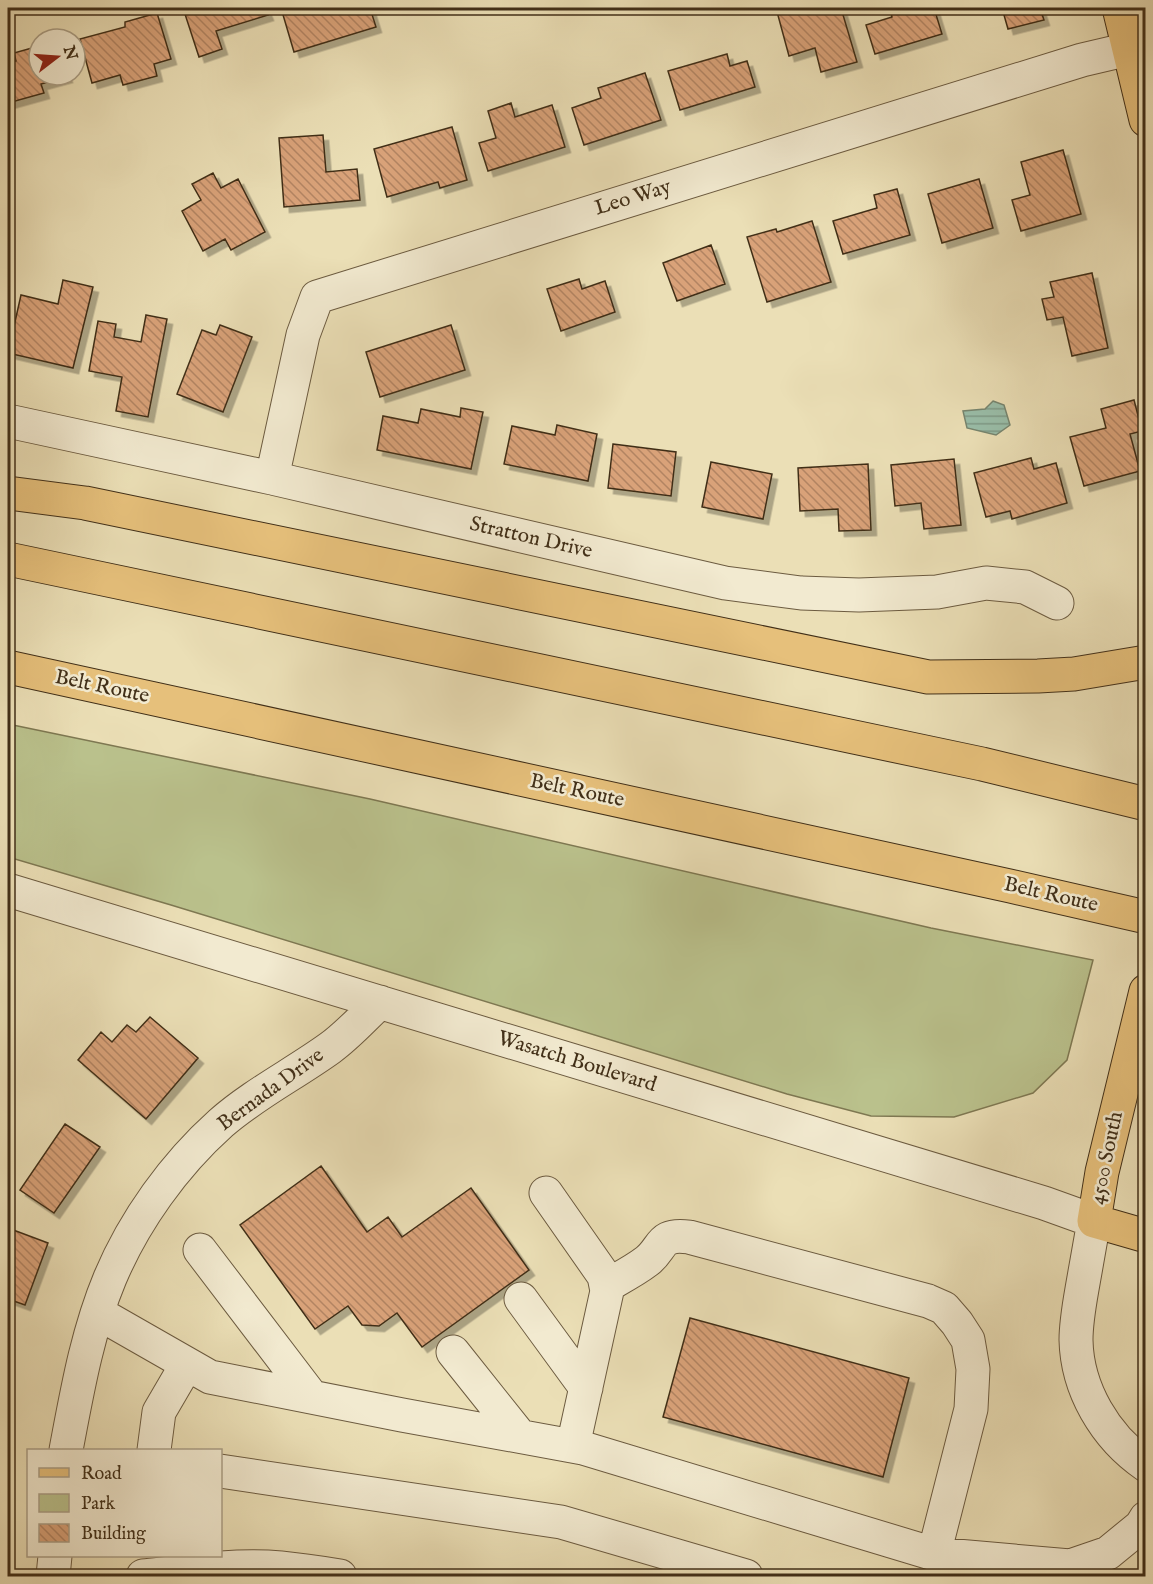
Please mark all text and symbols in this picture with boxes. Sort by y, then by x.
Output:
north arrow [27,27,87,87]
text: N [58,43,81,63]
street label: Leo Way [591,173,675,222]
street label: Stratton Drive [467,511,595,565]
street label: Belt Route [52,664,152,710]
street label: Belt Route [527,768,627,814]
street label: Belt Route [1001,871,1101,919]
street label: Wasatch Boulevard [494,1025,661,1099]
street label: Bernada Drive [212,1042,330,1138]
street label: 4500 South [1084,1109,1130,1207]
legend [27,1449,222,1557]
text: Road [81,1463,122,1486]
text: Park [81,1493,116,1516]
text: Building [81,1523,146,1546]

